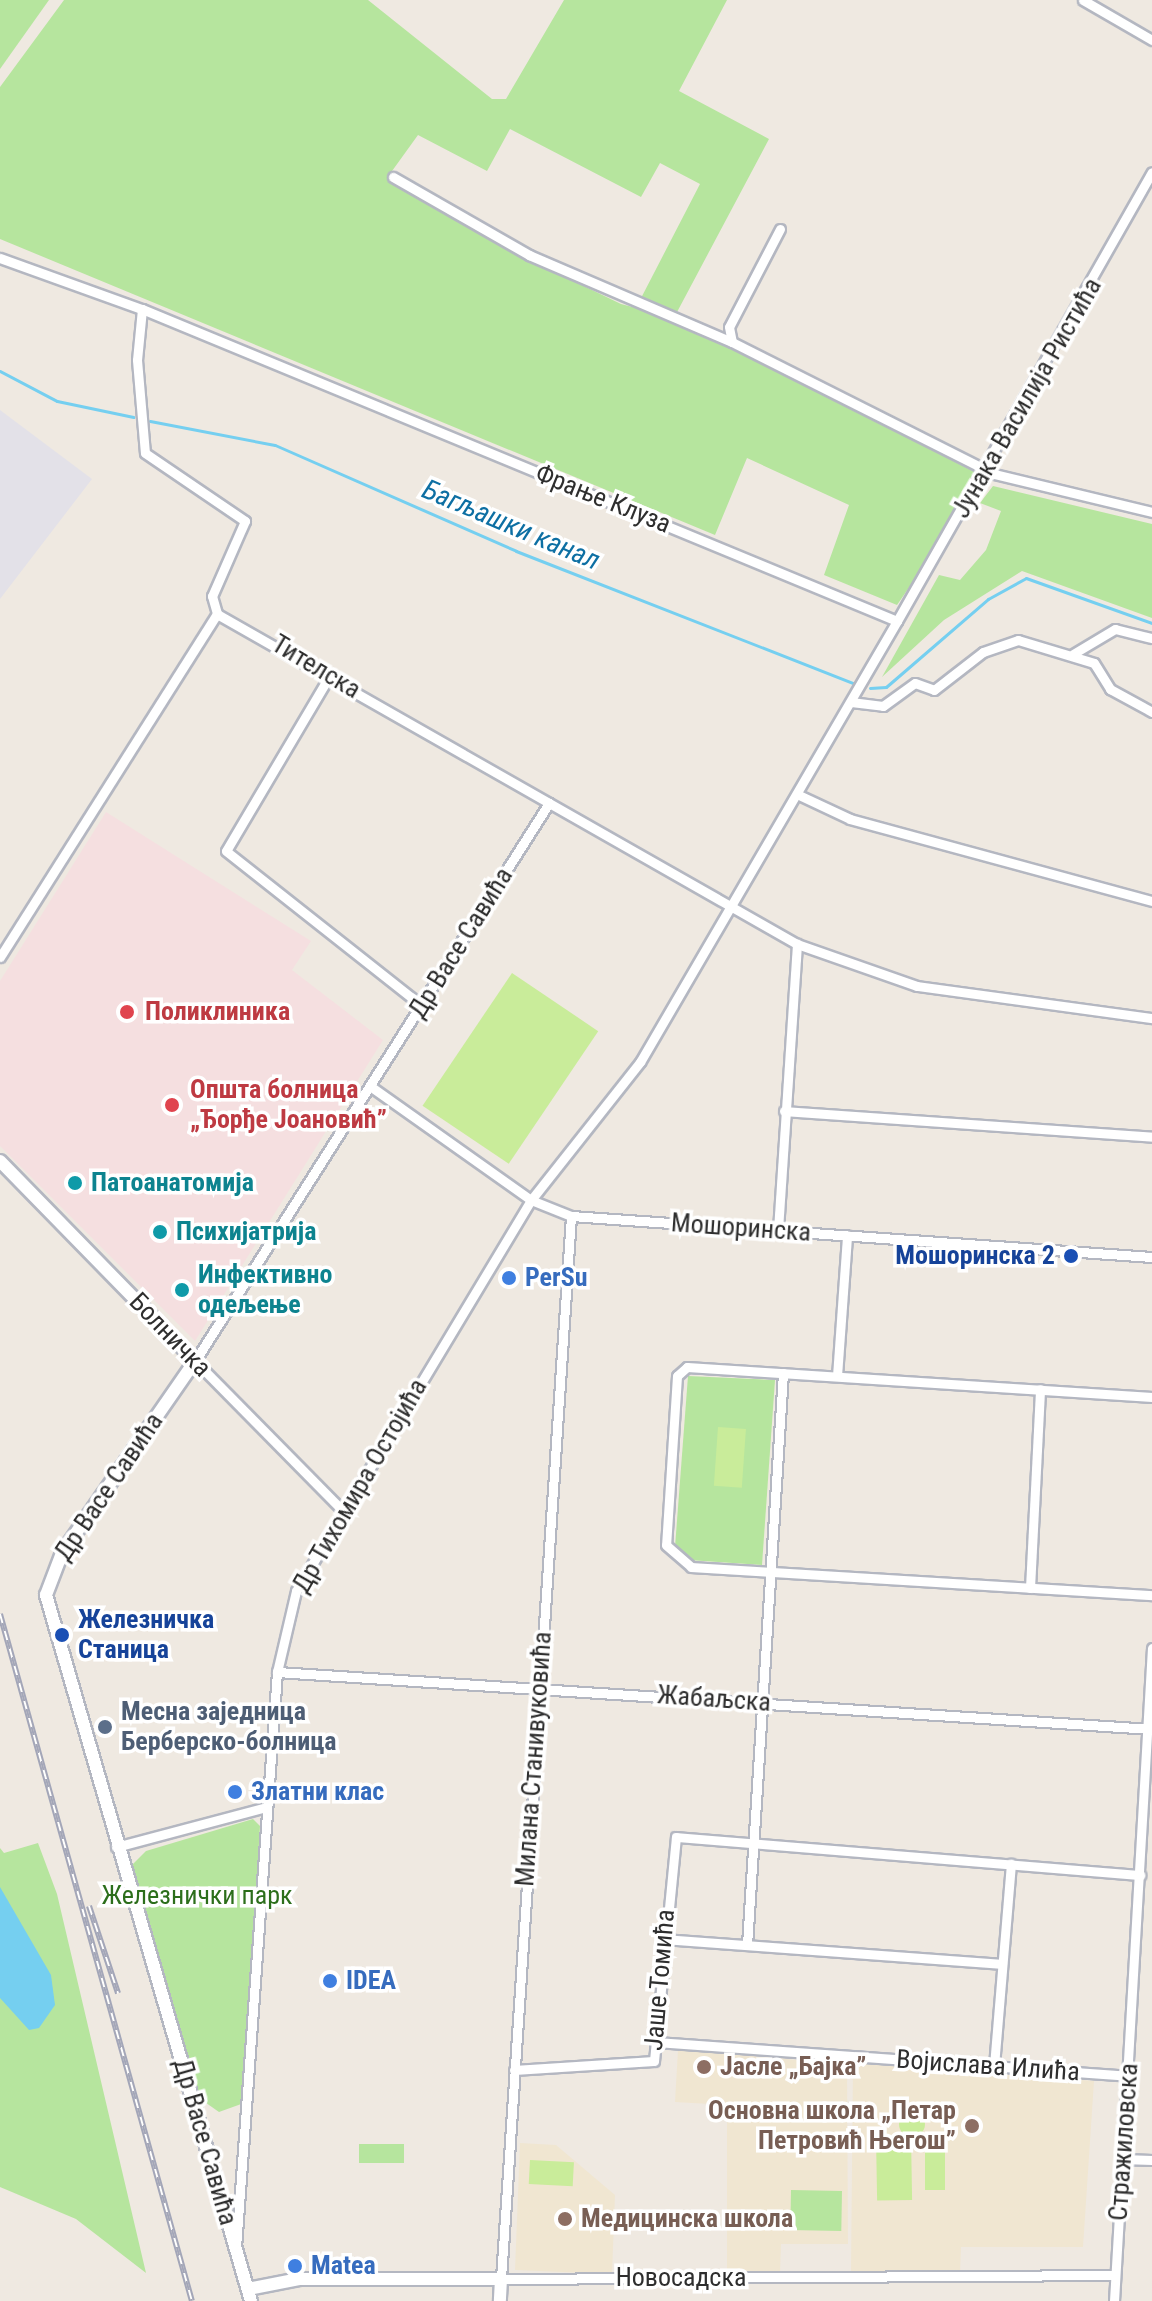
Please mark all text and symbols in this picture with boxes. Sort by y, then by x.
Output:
street label: Јунака Василија Ристића [945,272,1109,524]
street label: Фрање Клуза [531,458,675,540]
water label: Багљашки канал [417,472,605,578]
street label: Тителска [266,628,366,706]
street label: Др Васе Савића [402,862,520,1024]
place label: Поликлиника [145,996,290,1028]
marker: Поликлиника [116,1001,138,1023]
place label: Општа болница „Ђорђе Јоановић” [190,1074,387,1136]
marker: Општа болница „Ђорђе Јоановић” [161,1094,183,1116]
place label: Патоанатомија [91,1167,254,1199]
marker: Патоанатомија [66,1174,84,1192]
street label: Мошоринска [670,1208,812,1248]
place label: Психијатрија [176,1216,316,1248]
marker: Психијатрија [151,1223,169,1241]
place label: Мошоринска 2 [895,1240,1055,1272]
marker: Мошоринска 2 [1062,1247,1080,1265]
place label: Инфективно одељење [198,1259,332,1320]
place label: PerSu [525,1262,587,1294]
marker: PerSu [500,1269,518,1287]
marker: Инфективно одељење [173,1281,191,1299]
street label: Болничка [123,1287,217,1383]
street label: Др Тихомира Остојића [286,1373,434,1599]
street label: Др Васе Савића [48,1407,170,1567]
place label: Железничка Станица [78,1604,214,1666]
marker: Железничка Станица [53,1626,71,1644]
street label: Милана Станивуковића [510,1630,558,1888]
street label: Жабаљска [656,1679,772,1719]
place label: Месна заједница Берберско-болница [121,1696,337,1758]
marker: Месна заједница Берберско-болница [96,1718,114,1736]
place label: Златни клас [251,1776,384,1808]
marker: Златни клас [226,1783,244,1801]
park label: Железнички парк [101,1880,293,1912]
street label: Јаше Томића [638,1908,682,2052]
place label: IDEA [346,1965,396,1997]
marker: IDEA [321,1972,339,1990]
street label: Војислава Илића [895,2044,1081,2088]
place label: Јасле „Бајка” [720,2051,866,2083]
street label: Др Васе Савића [166,2055,244,2229]
marker: Јасле „Бајка” [695,2058,713,2076]
street label: Стражиловска [1103,2062,1145,2222]
place label: Основна школа „Петар Петровић Његош” [708,2095,956,2156]
marker: Основна школа „Петар Петровић Његош” [963,2117,981,2135]
place label: Медицинска школа [581,2203,793,2235]
marker: Медицинска школа [556,2210,574,2228]
place label: Matea [311,2250,376,2282]
marker: Matea [286,2257,304,2275]
street label: Новосадска [616,2262,746,2294]

